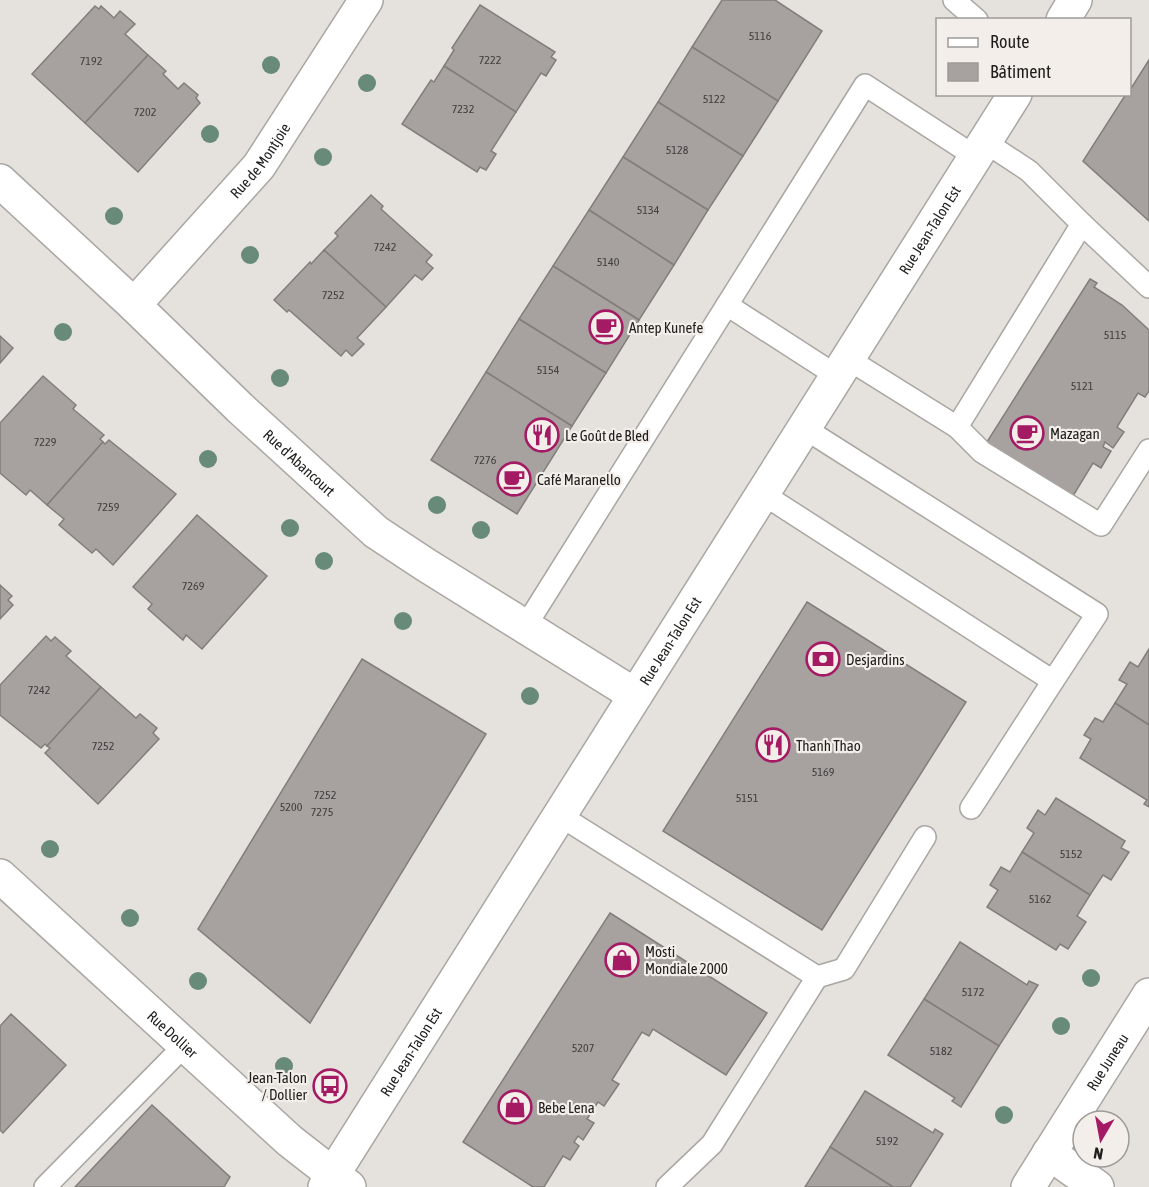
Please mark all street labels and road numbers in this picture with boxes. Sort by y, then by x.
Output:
street label: Rue de Montjoie [226,120,293,201]
street label: Rue Jean-Talon Est [895,182,964,277]
street label: Rue d'Abancourt [260,426,339,499]
street label: Rue Jean-Talon Est [636,593,704,688]
street label: Rue Jean-Talon Est [376,1004,445,1099]
street label: Rue Dollier [144,1007,202,1061]
street label: Rue Juneau [1083,1030,1131,1093]

